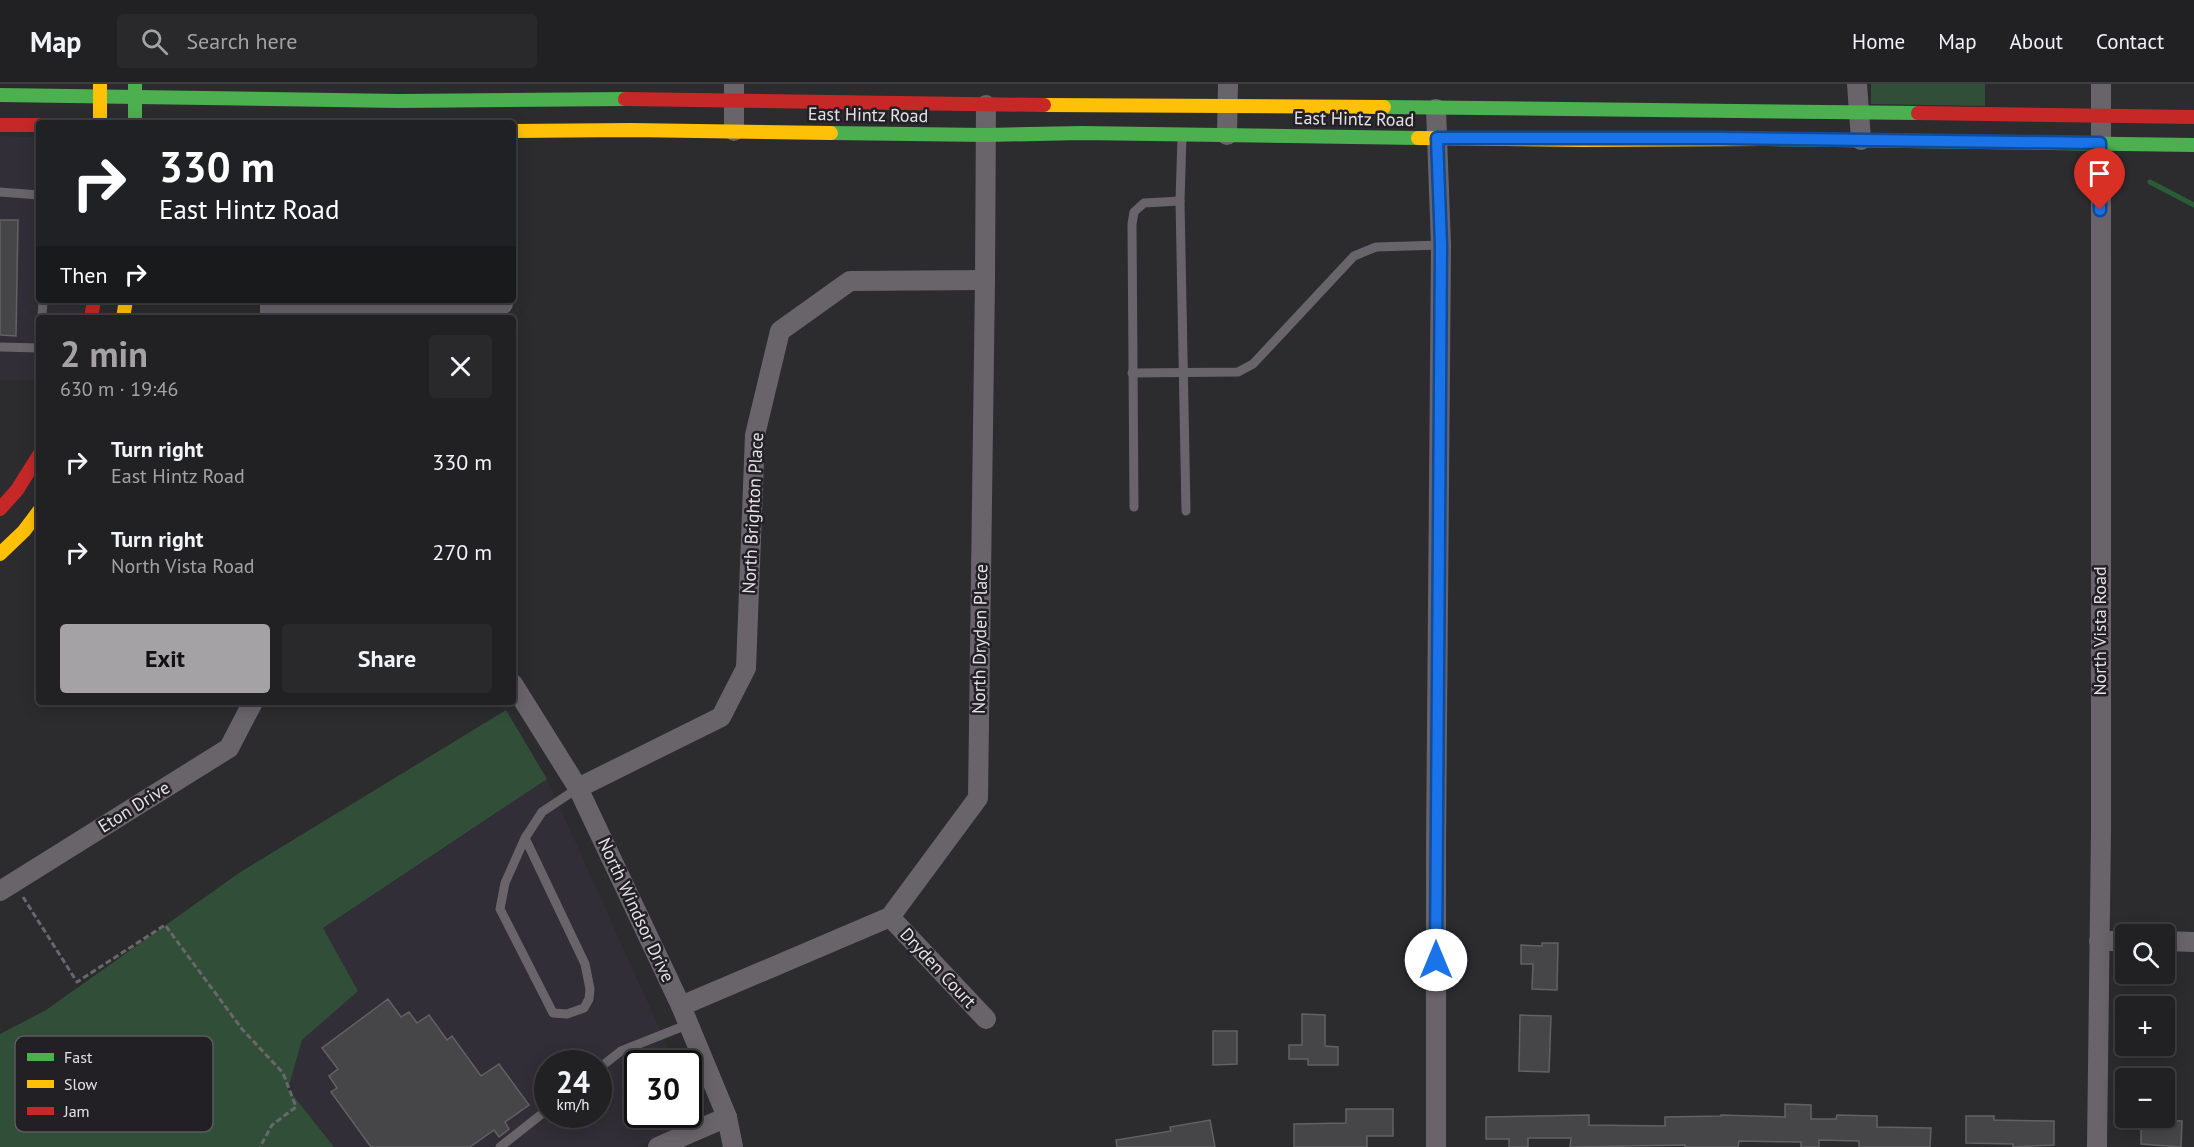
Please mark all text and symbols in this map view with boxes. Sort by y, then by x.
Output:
search box [117,14,537,68]
text: Map [30,23,81,60]
icon: search [138,25,171,58]
text: Search here [186,27,297,55]
text: Home [1852,28,1905,55]
text: Map [1938,28,1977,55]
text: About [2010,28,2063,55]
text: Contact [2096,28,2164,55]
street label: East Hintz Road [808,102,928,127]
street label: East Hintz Road [1294,106,1414,131]
text: 330 m [159,139,275,194]
icon: right [60,144,138,222]
pin [2074,148,2125,210]
icon: arrive [2083,157,2116,190]
text: East Hintz Road [159,192,340,226]
icon: right [119,258,152,291]
text: Then [60,261,107,289]
text: 2 min [60,330,148,377]
button: close [429,335,492,398]
text: 630 m · 19:46 [60,376,178,402]
street label: North Brighton Place [737,432,768,594]
text: Turn right [111,435,203,463]
icon: right [60,446,93,479]
text: 330 m [432,448,492,476]
text: East Hintz Road [111,463,245,489]
text: Turn right [111,525,203,553]
icon: right [60,536,93,569]
text: 270 m [432,538,492,566]
text: North Vista Road [111,553,255,579]
street label: North Dryden Place [967,564,992,714]
street label: North Vista Road [2088,566,2111,696]
button: Exit [60,624,270,693]
button: Share [282,624,492,693]
street label: Eton Drive [94,776,174,838]
street label: North Windsor Drive [593,834,680,986]
street label: Dryden Court [895,923,981,1013]
map controls [2115,924,2175,1128]
button: search [2115,924,2175,984]
position arrow [1404,928,1468,992]
button: + [2115,996,2175,1056]
legend [15,1036,213,1132]
text: Fast [64,1047,93,1067]
speed limit sign: 30 [624,1050,702,1128]
text: 24 [556,1062,590,1101]
button: − [2115,1068,2175,1128]
text: Slow [64,1074,98,1094]
text: km/h [557,1095,589,1114]
text: Jam [63,1101,90,1121]

